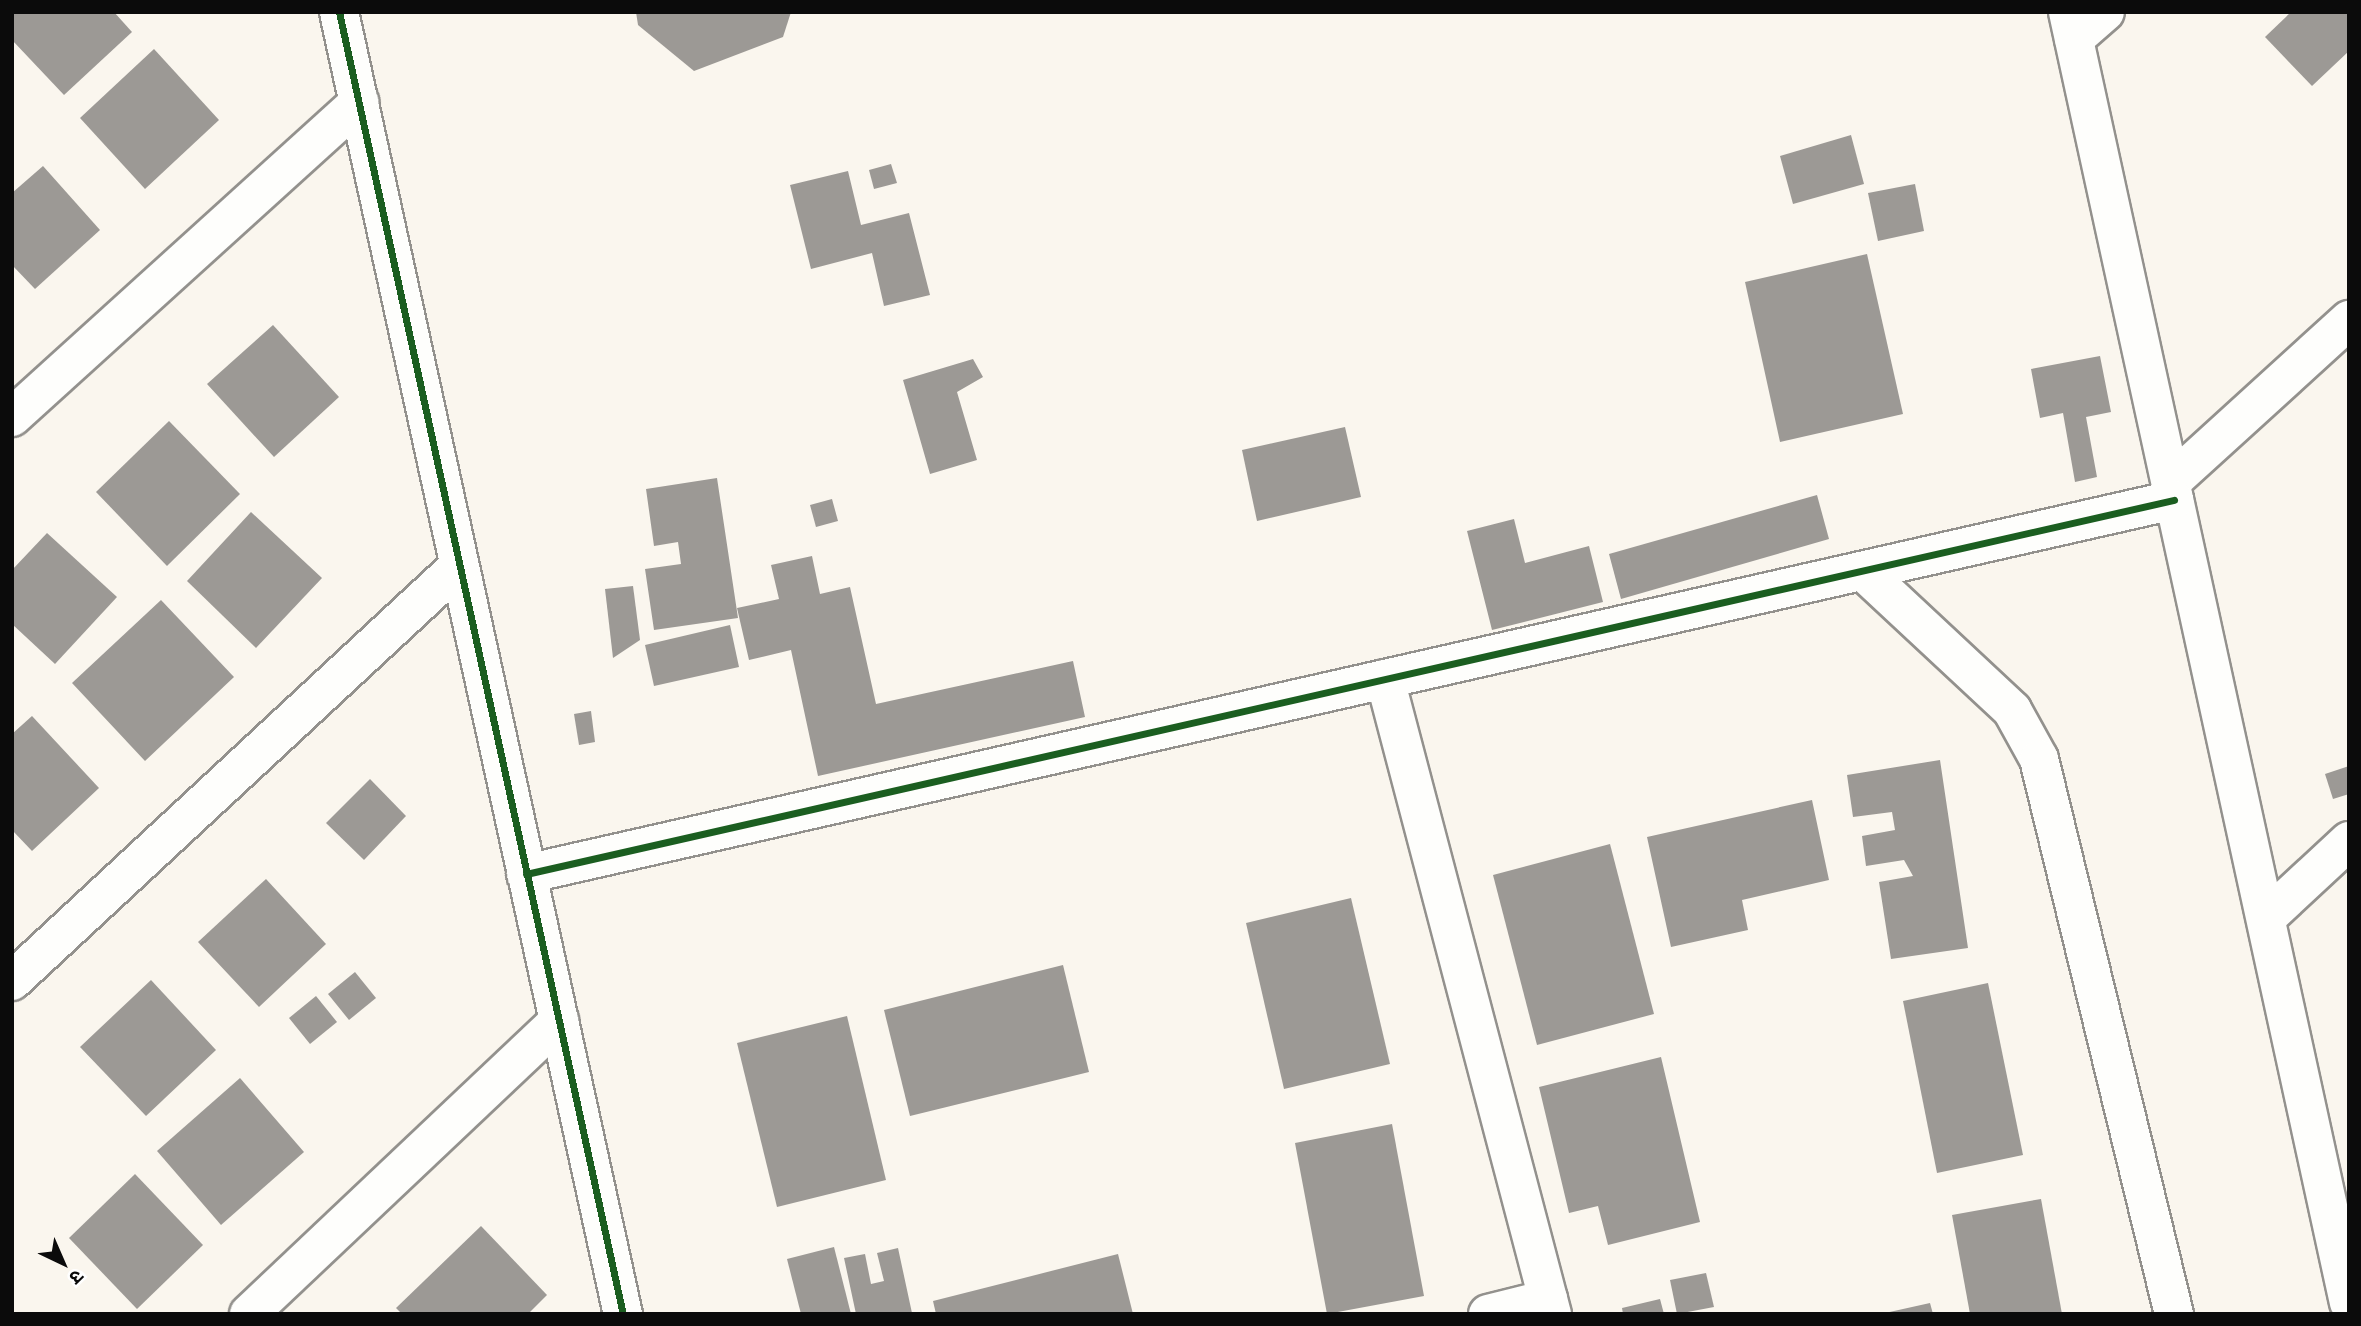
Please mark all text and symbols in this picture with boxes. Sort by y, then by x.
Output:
north arrow [28,1228,98,1298]
text: उ [64,1264,91,1292]

